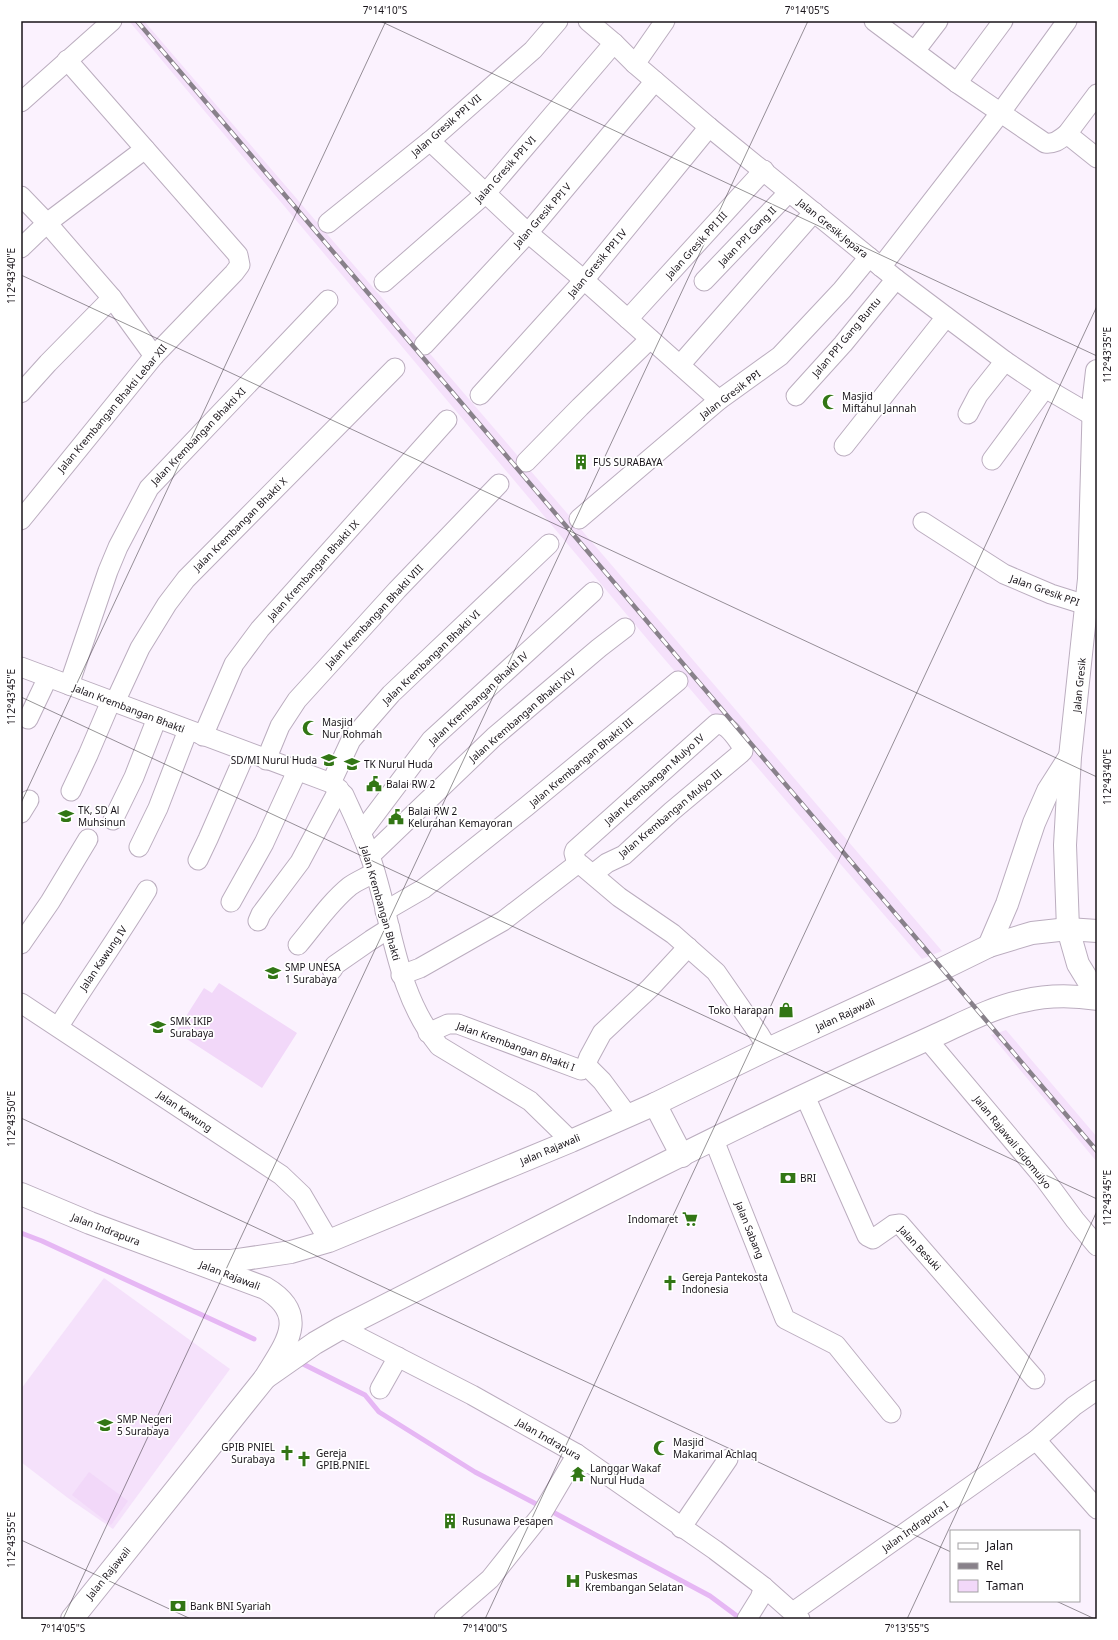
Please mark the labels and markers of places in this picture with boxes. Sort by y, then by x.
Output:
place label: Masjid Miftahul Jannah [842,389,916,415]
mosque icon: Masjid Miftahul Jannah [821,393,839,411]
building icon: FUS SURABAYA [572,453,590,471]
place label: FUS SURABAYA [593,455,663,469]
place label: Masjid Nur Rohmah [322,715,382,741]
mosque icon: Masjid Nur Rohmah [301,719,319,737]
school or university icon: SD/MI Nurul Huda [320,751,338,769]
place label: SD/MI Nurul Huda [231,753,317,767]
school or university icon: TK Nurul Huda [343,755,361,773]
place label: TK Nurul Huda [364,757,433,771]
public building icon: Balai RW 2 [365,775,383,793]
place label: Balai RW 2 [386,777,436,791]
place label: TK, SD Al Muhsinun [78,803,125,829]
place label: Balai RW 2 Kelurahan Kemayoran [408,804,512,830]
school or university icon: TK, SD Al Muhsinun [57,807,75,825]
public building icon: Balai RW 2 Kelurahan Kemayoran [387,808,405,826]
place label: SMP UNESA 1 Surabaya [285,960,341,986]
school or university icon: SMP UNESA 1 Surabaya [264,964,282,982]
shop icon: Toko Harapan [777,1001,795,1019]
place label: Toko Harapan [709,1003,774,1017]
place label: SMK IKIP Surabaya [170,1014,214,1040]
school or university icon: SMK IKIP Surabaya [149,1018,167,1036]
bank icon: BRI [779,1169,797,1187]
place label: BRI [800,1171,816,1185]
supermarket icon: Indomaret [681,1210,699,1228]
place label: Indomaret [628,1212,678,1226]
place label: Gereja Pantekosta Indonesia [682,1270,768,1296]
church icon: Gereja Pantekosta Indonesia [661,1274,679,1292]
place label: SMP Negeri 5 Surabaya [117,1412,172,1438]
school or university icon: SMP Negeri 5 Surabaya [96,1416,114,1434]
place label: Masjid Makarimal Achlaq [673,1435,757,1461]
mosque icon: Masjid Makarimal Achlaq [652,1439,670,1457]
place label: GPIB PNIEL Surabaya [221,1440,275,1466]
church icon: GPIB PNIEL Surabaya [278,1444,296,1462]
place label: Gereja GPIB.PNIEL [316,1446,370,1472]
church icon: Gereja GPIB.PNIEL [295,1450,313,1468]
place label: Langgar Wakaf Nurul Huda [590,1461,661,1487]
temple icon: Langgar Wakaf Nurul Huda [569,1465,587,1483]
building icon: Rusunawa Pesapen [441,1512,459,1530]
place label: Rusunawa Pesapen [462,1514,553,1528]
place label: Puskesmas Krembangan Selatan [585,1568,683,1594]
hospital icon: Puskesmas Krembangan Selatan [564,1572,582,1590]
bank icon: Bank BNI Syariah [169,1597,187,1615]
place label: Bank BNI Syariah [190,1599,271,1613]

